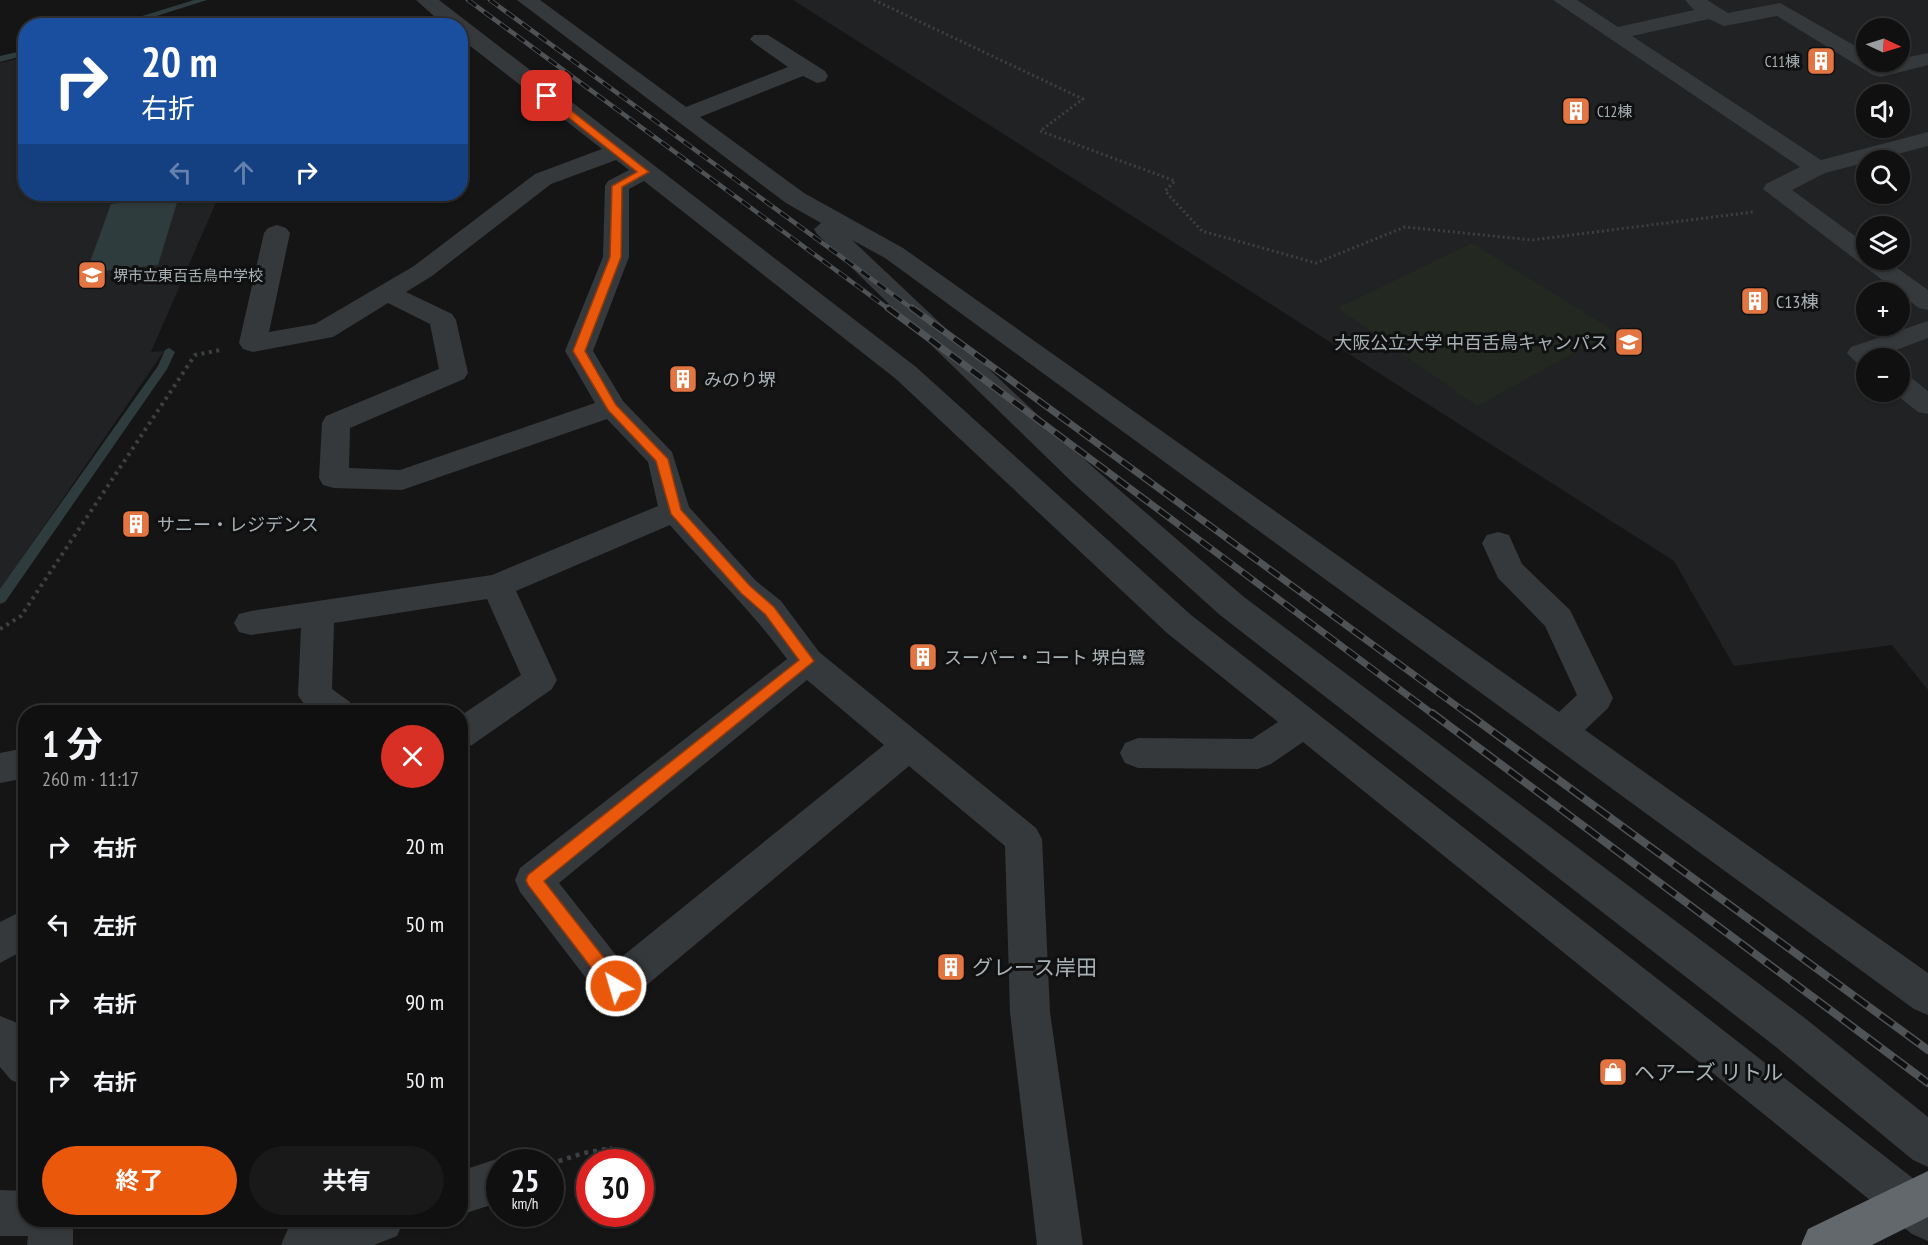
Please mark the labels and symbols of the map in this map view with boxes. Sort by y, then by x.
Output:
north arrow [1856,18,1910,72]
building icon: C11棟 [1805,45,1837,77]
place label: C11棟 [1765,52,1800,71]
pin [521,70,572,121]
building icon: C12棟 [1560,95,1592,127]
place label: C12棟 [1597,102,1632,121]
school or university icon: 堺市立東百舌鳥中学校 [76,259,108,291]
place label: 堺市立東百舌鳥中学校 [113,266,263,285]
building icon: C13棟 [1739,285,1771,317]
place label: C13棟 [1776,290,1818,313]
school or university icon: 大阪公立大学 中百舌鳥キャンパス [1613,326,1645,358]
place label: 大阪公立大学 中百舌鳥キャンパス [1334,331,1608,354]
building icon: みのり堺 [667,363,699,395]
place label: みのり堺 [704,368,776,391]
building icon: サニー・レジデンス [120,508,152,540]
place label: サニー・レジデンス [157,513,319,536]
building icon: スーパー・コート 堺白鷺 [907,641,939,673]
place label: スーパー・コート 堺白鷺 [944,646,1146,669]
building icon: グレース岸田 [935,951,967,983]
position arrow [584,954,648,1018]
place label: グレース岸田 [972,954,1097,981]
shop icon: ヘアーズ リトル [1597,1056,1629,1088]
place label: ヘアーズ リトル [1634,1059,1783,1086]
speed limit sign: 30 [576,1149,654,1227]

